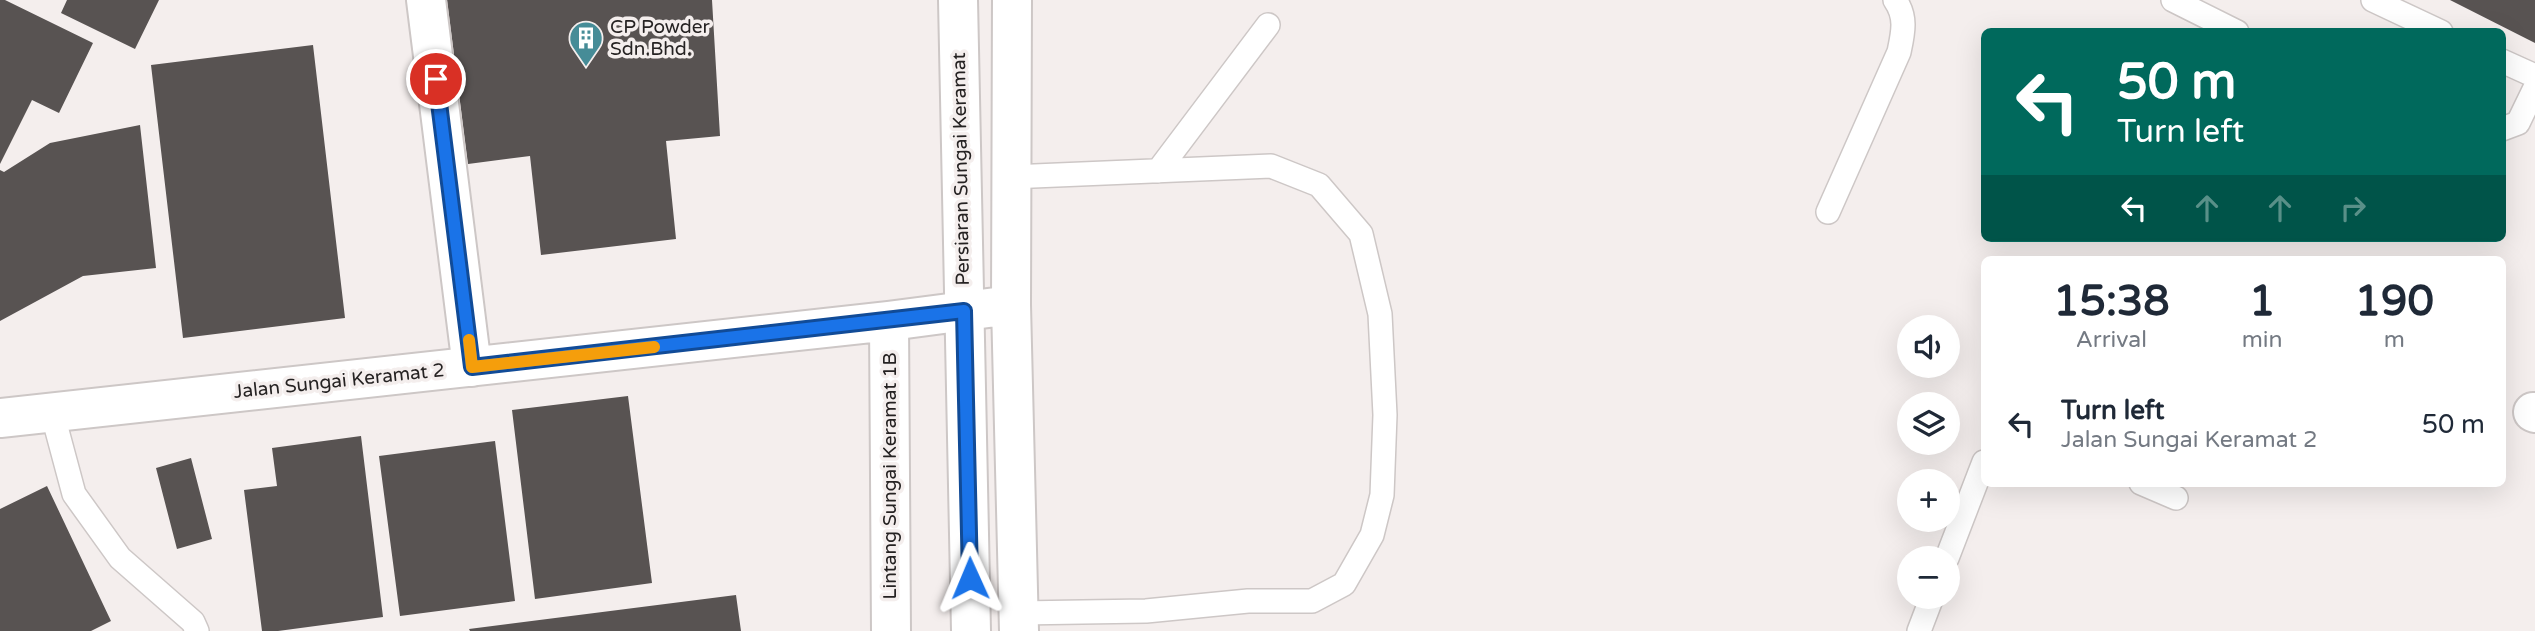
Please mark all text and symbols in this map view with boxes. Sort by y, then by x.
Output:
place label: CP Powder Sdn.Bhd. [610,16,710,60]
building icon: CP Powder Sdn.Bhd. [567,19,605,68]
pin [406,49,466,109]
street label: Persiaran Sungai Keramat [948,52,974,286]
text: 50 m [2117,53,2236,112]
icon: left [2002,56,2093,147]
icon: arrive [417,60,455,98]
text: Turn left [2117,113,2244,151]
icon: left [2115,189,2153,227]
icon: ahead [2188,189,2226,227]
icon: ahead [2261,189,2299,227]
icon: right [2334,189,2372,227]
text: 15:38 [2053,276,2170,327]
text: 1 [2249,276,2275,327]
text: 190 [2355,276,2434,327]
map controls [1897,315,1960,609]
button: sound [1897,315,1960,378]
text: Arrival [2076,326,2147,354]
text: min [2242,326,2283,354]
text: m [2384,326,2405,354]
street label: Lintang Sungai Keramat 1B [879,352,901,600]
street label: Jalan Sungai Keramat 2 [232,359,446,403]
button: layers [1897,392,1960,455]
text: Turn left [2061,395,2164,426]
icon: left [2002,405,2040,443]
text: 50 m [2422,409,2485,440]
text: Jalan Sungai Keramat 2 [2061,426,2318,454]
button: + [1897,469,1960,532]
position arrow [933,541,1007,615]
button: − [1897,546,1960,609]

